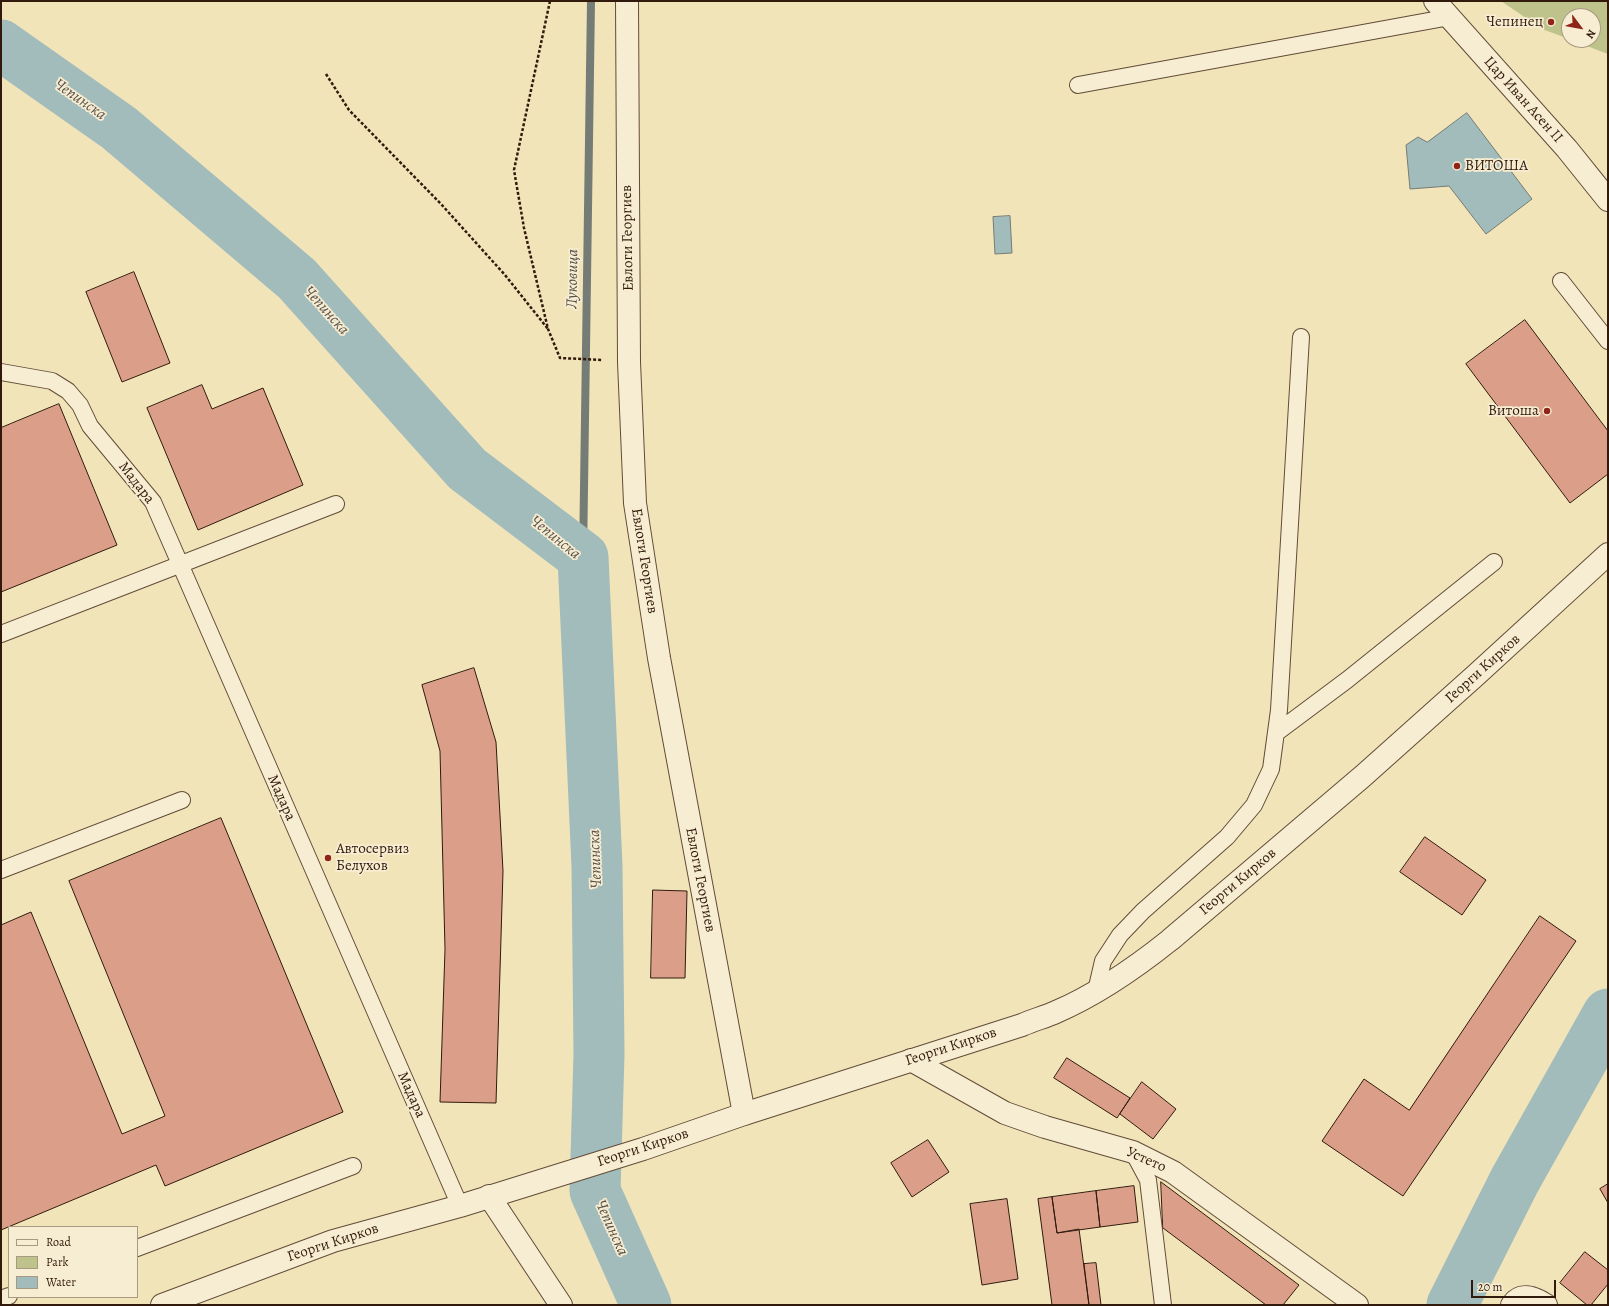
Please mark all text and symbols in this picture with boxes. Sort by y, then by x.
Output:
north arrow [1561,8,1601,48]
place label: Чепинец [1486,13,1543,31]
marker: Чепинец [1546,17,1556,27]
text: N [1582,27,1599,41]
street label: Цар Иван Асен II [1480,53,1566,147]
water label: Чепинска [50,75,110,125]
place label: ВИТОША [1465,157,1528,175]
marker: ВИТОША [1452,161,1462,171]
street label: Евлоги Георгиев [618,185,638,291]
water label: Луковица [563,249,583,309]
water label: Чепинска [299,283,353,339]
place label: Витоша [1488,402,1539,420]
marker: Витоша [1542,406,1552,416]
street label: Мадара [114,458,158,508]
street label: Евлоги Георгиев [627,507,661,615]
water label: Чепинска [526,512,584,564]
street label: Георги Кирков [1442,630,1524,708]
street label: Мадара [263,772,299,824]
street label: Евлоги Георгиев [681,826,719,934]
water label: Чепинска [585,829,607,889]
place label: Автосервиз Белухов [336,840,409,875]
street label: Георги Кирков [1196,845,1280,919]
marker: Автосервиз Белухов [323,853,333,863]
street label: Георги Кирков [903,1024,999,1070]
street label: Мадара [393,1069,429,1121]
street label: Георги Кирков [595,1125,691,1171]
street label: Устето [1123,1143,1169,1177]
water label: Чепинска [590,1197,632,1259]
street label: Георги Кирков [285,1220,381,1266]
legend [8,1226,138,1298]
text: Road [46,1234,71,1250]
text: Park [46,1254,69,1270]
scale bar [1473,1272,1558,1298]
text: Water [46,1274,76,1290]
text: 20 m [1478,1279,1502,1295]

